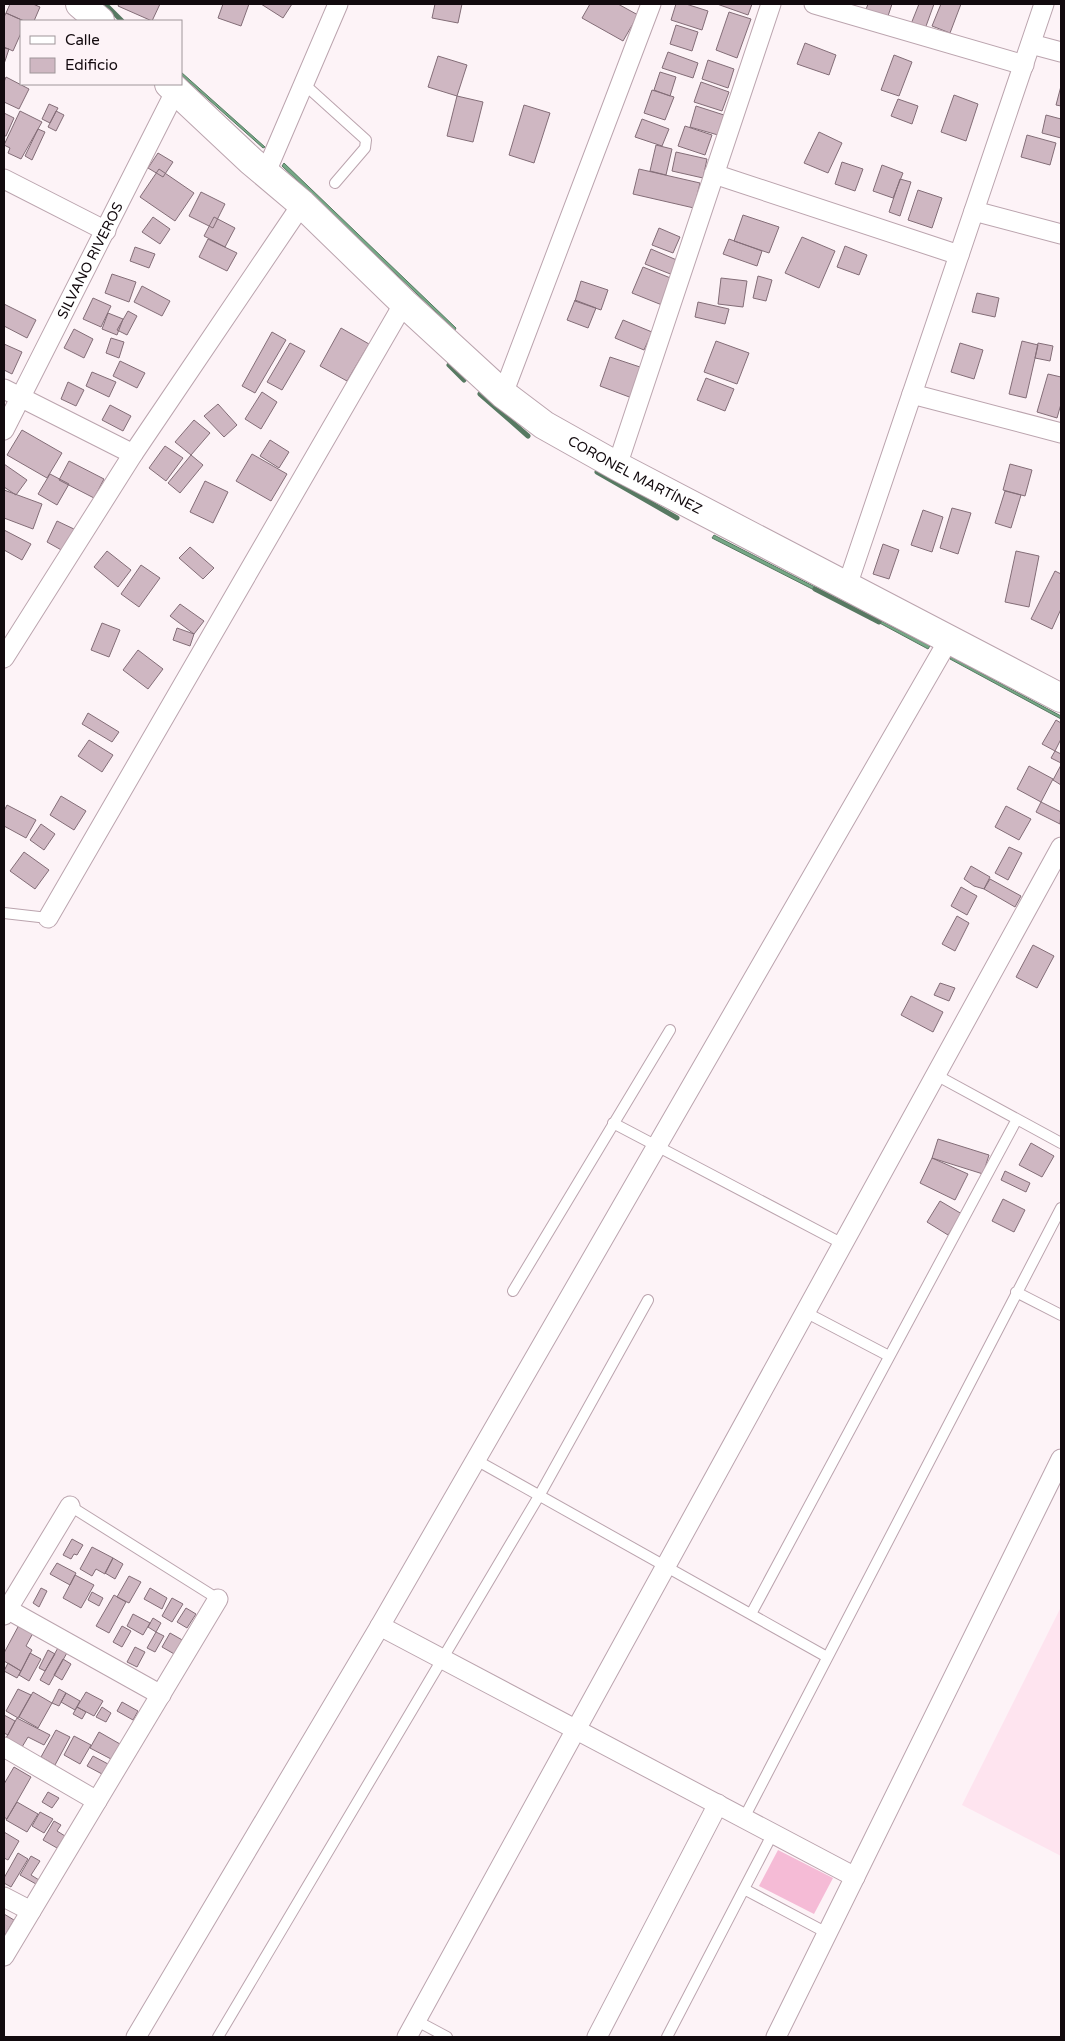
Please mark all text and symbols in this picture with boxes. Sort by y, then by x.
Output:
legend [20,20,182,85]
text: Calle [65,31,100,49]
text: Edificio [65,56,118,74]
street label: SILVANO RIVEROS [54,199,127,322]
street label: CORONEL MARTÍNEZ [565,432,705,518]

